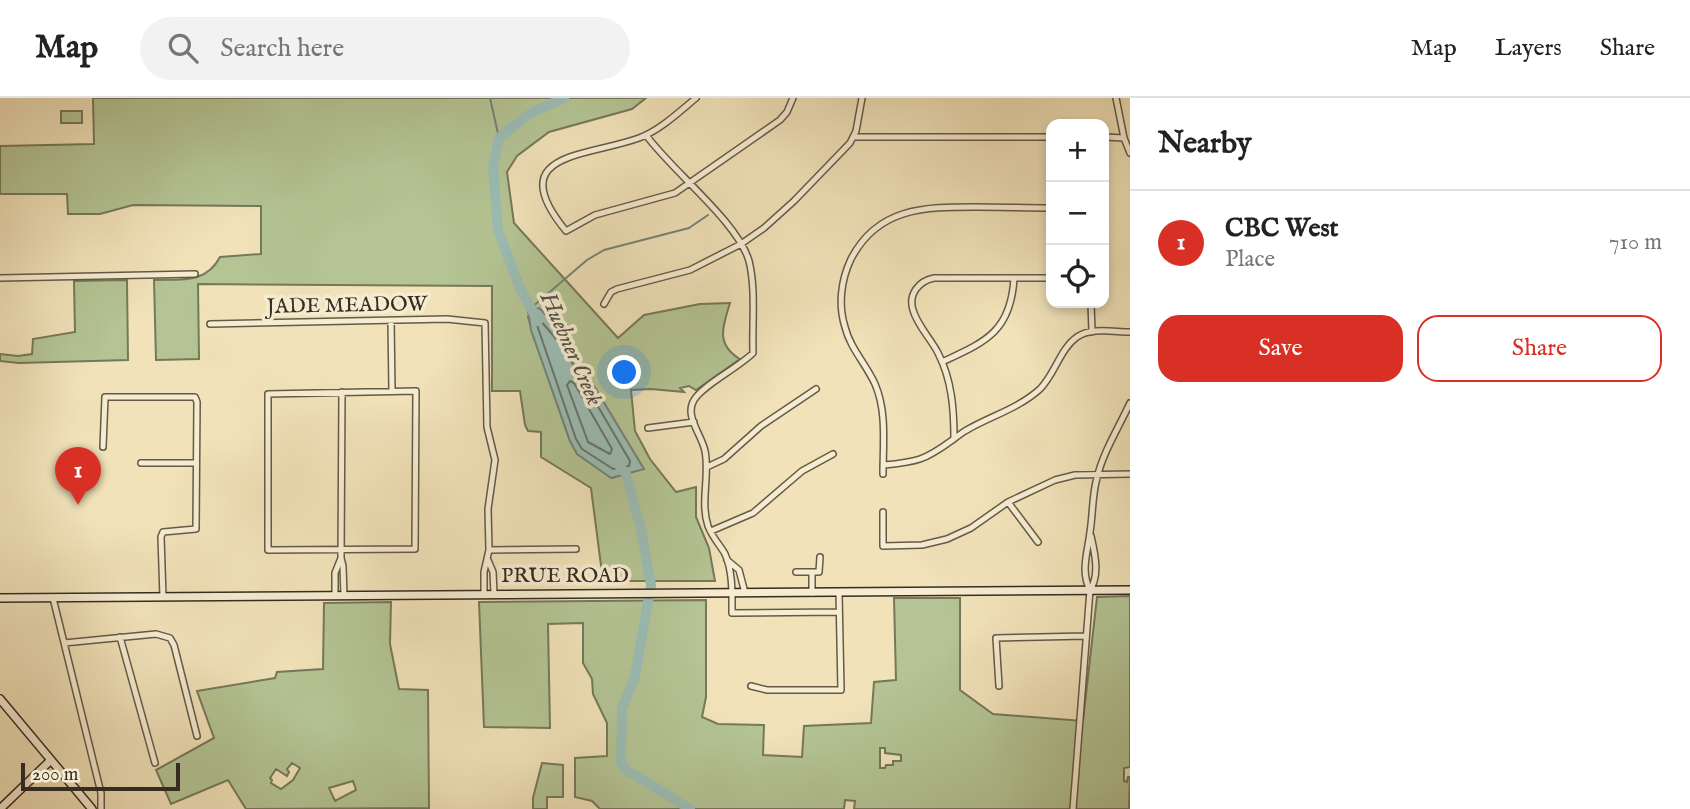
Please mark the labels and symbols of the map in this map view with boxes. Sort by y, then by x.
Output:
water label: Huebner Creek [533,287,609,410]
street label: JADE MEADOW [264,291,428,321]
your location [607,355,641,389]
pin: 1 [55,447,101,505]
street label: PRUE ROAD [501,563,629,590]
scale bar [21,760,180,792]

